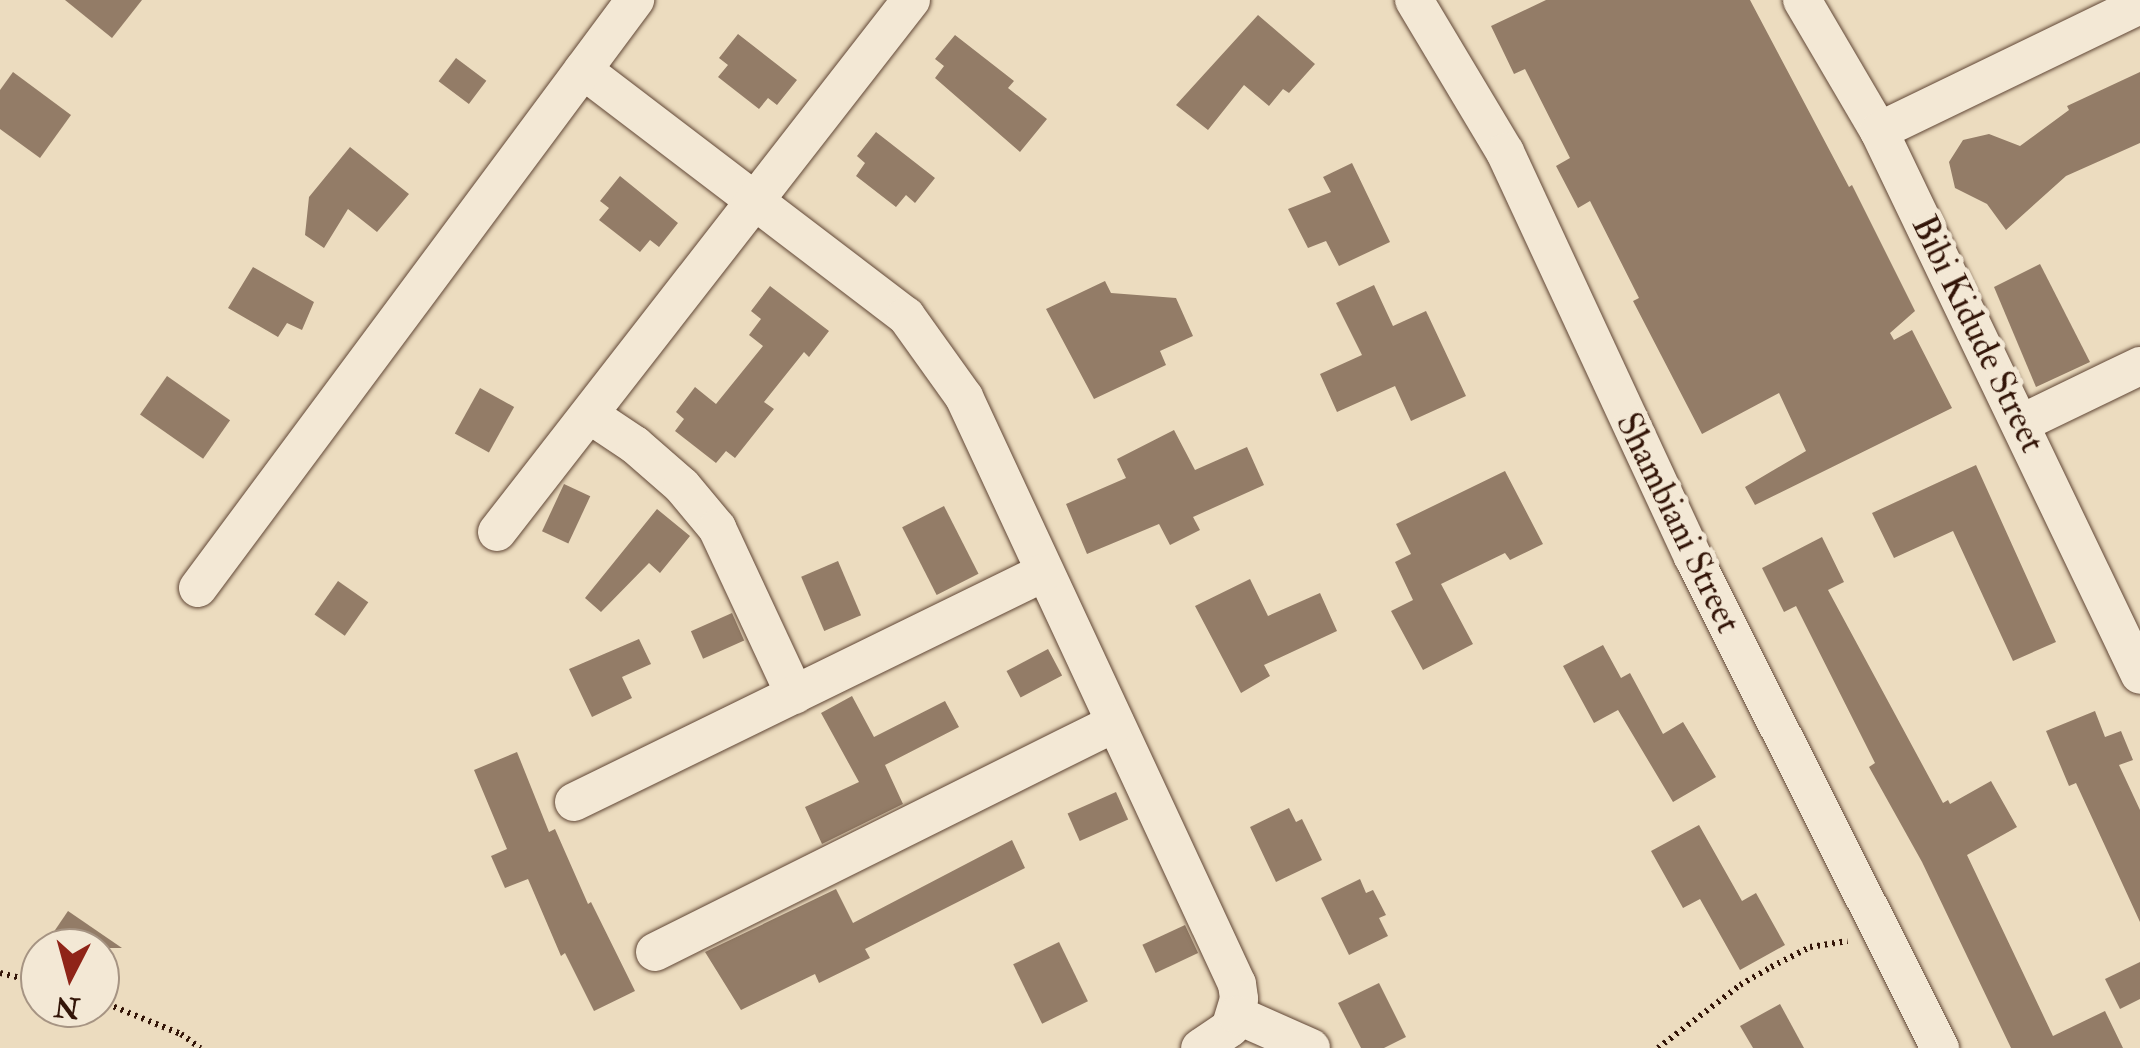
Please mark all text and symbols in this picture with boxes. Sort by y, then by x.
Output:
street label: Bibi Kidude Street [1903,209,2053,459]
street label: Shambiani Street [1607,406,1749,640]
north arrow [20,928,120,1028]
text: N [53,988,81,1025]

